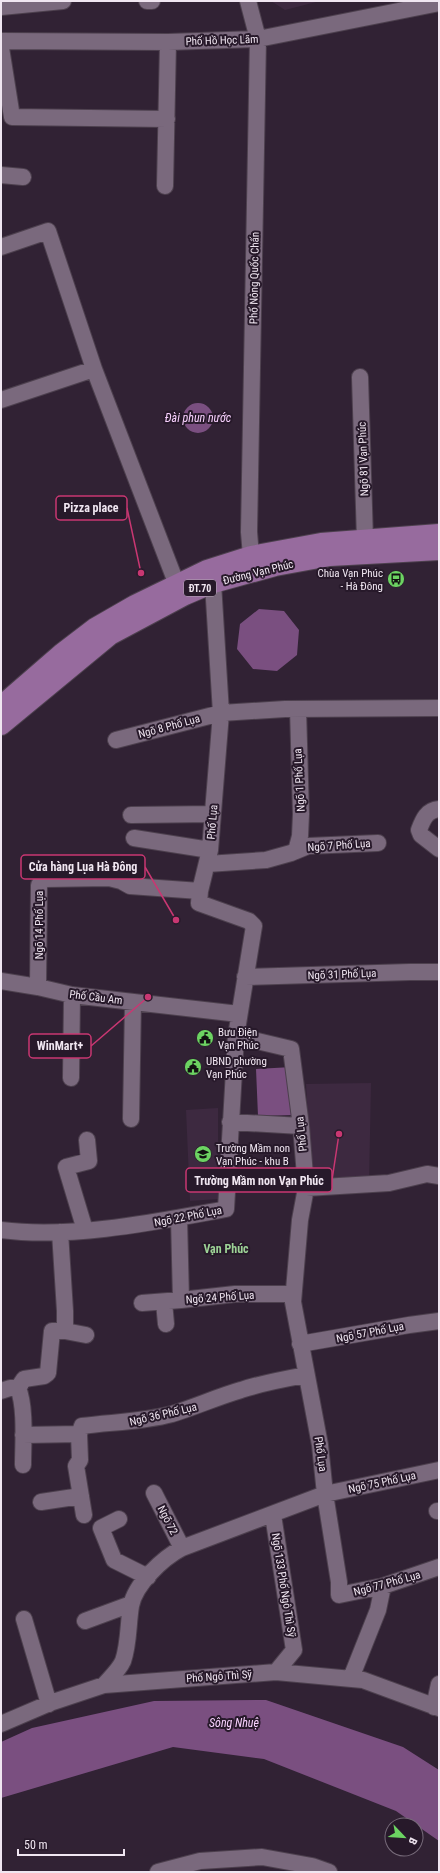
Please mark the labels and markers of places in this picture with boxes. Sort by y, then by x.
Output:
callout: Pizza place [56,496,127,520]
place label: Chùa Vạn Phúc - Hà Đông [317,567,383,593]
bus stop icon: Chùa Vạn Phúc - Hà Đông [386,569,406,589]
callout: Cửa hàng Lụa Hà Đông [21,855,145,879]
place label: Bưu Điện Vạn Phúc [218,1026,259,1052]
public building icon: Bưu Điện Vạn Phúc [195,1028,215,1048]
callout: WinMart+ [29,1034,91,1058]
place label: UBND phường Vạn Phúc [206,1055,267,1081]
public building icon: UBND phường Vạn Phúc [183,1057,203,1077]
place label: Trường Mầm non Vạn Phúc - khu B [216,1142,290,1168]
school or university icon: Trường Mầm non Vạn Phúc - khu B [193,1144,213,1164]
callout: Trường Mầm non Vạn Phúc [186,1168,332,1192]

